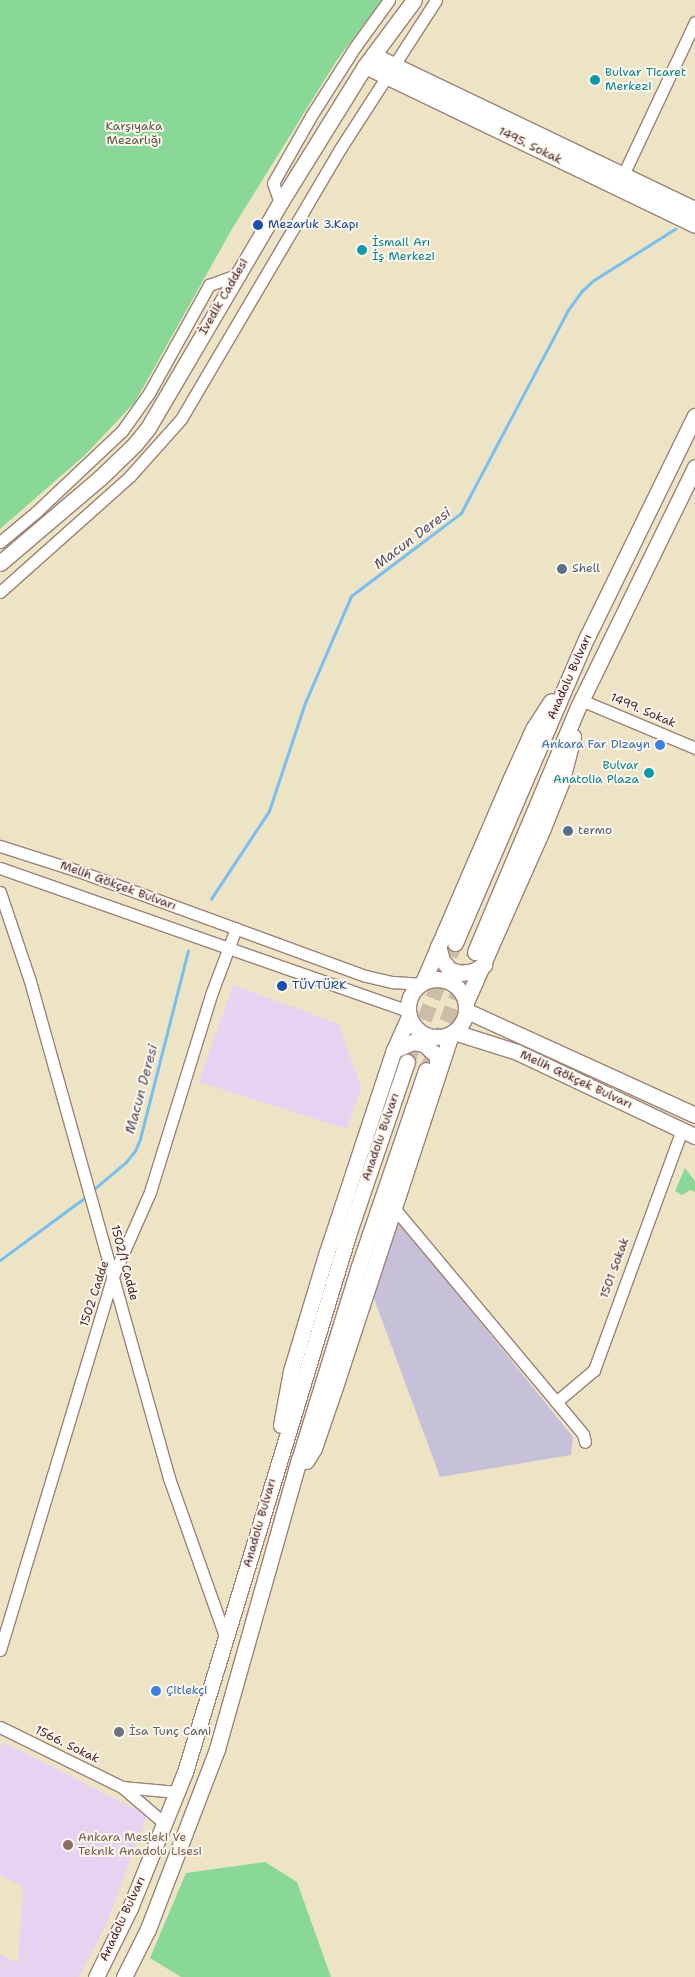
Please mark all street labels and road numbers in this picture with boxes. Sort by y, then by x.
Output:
street label: 1495. Sokak [496,124,564,168]
street label: İvedik Caddesi [196,256,252,338]
street label: Anadolu Bulvarı [545,632,595,722]
street label: 1499. Sokak [608,691,678,731]
street label: Melih Gökçek Bulvarı [58,858,178,914]
street label: Melih Gökçek Bulvarı [518,1048,634,1112]
street label: Anadolu Bulvarı [359,1091,403,1183]
street label: 1502/1 Cadde [107,1224,141,1302]
street label: 1501 Sokak [597,1236,633,1300]
street label: 1502 Cadde [78,1259,112,1329]
street label: Anadolu Bulvarı [240,1477,280,1569]
street label: 1566. Sokak [33,1723,101,1767]
street label: Anadolu Bulvarı [97,1874,149,1964]

